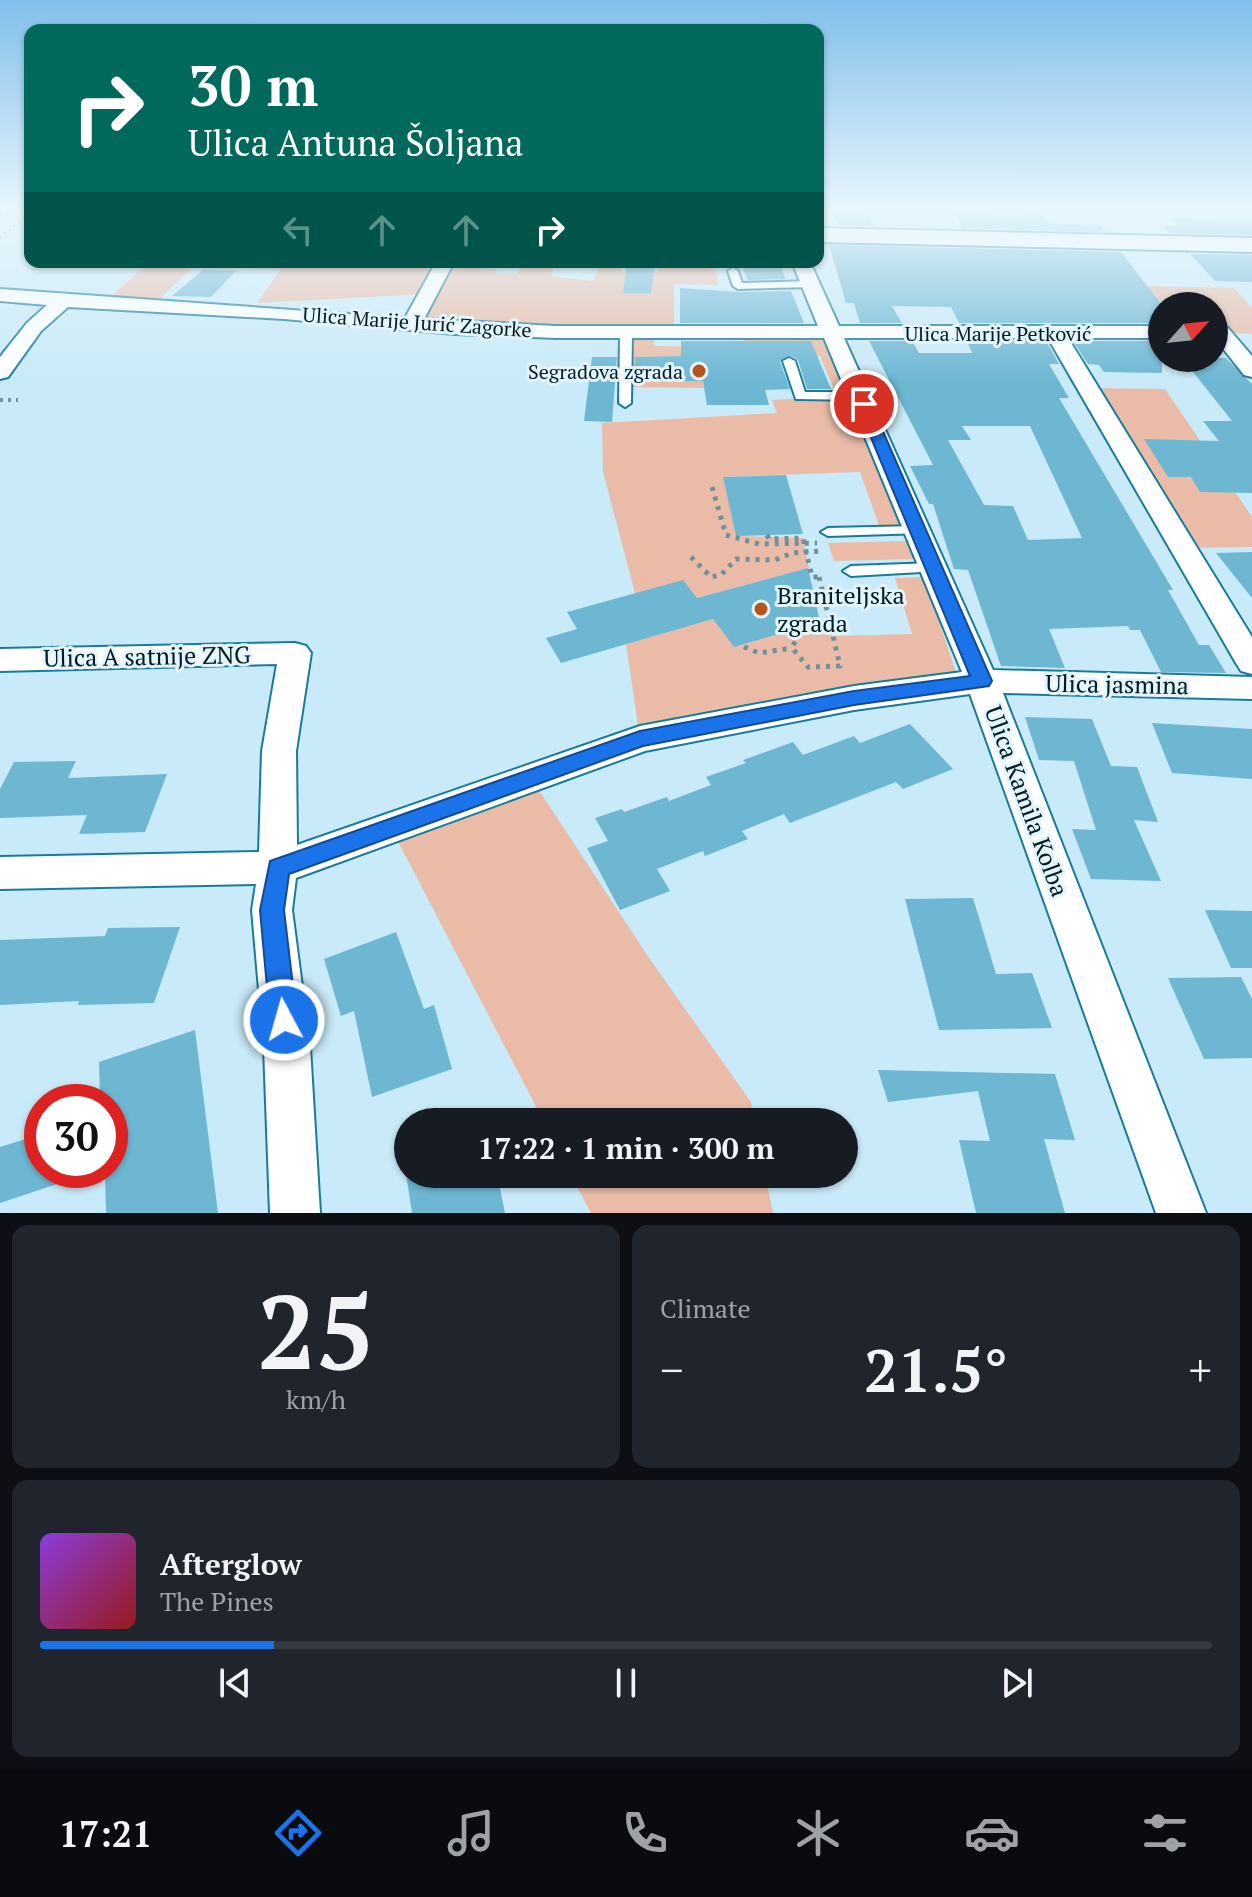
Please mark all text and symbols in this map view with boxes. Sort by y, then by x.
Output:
text: 30 m [188,48,318,122]
icon: right [56,56,160,160]
text: Ulica Antuna Šoljana [188,119,523,166]
icon: left [276,208,320,252]
icon: ahead [360,208,404,252]
icon: ahead [444,208,488,252]
icon: right [528,208,572,252]
north arrow [1148,292,1228,372]
map controls [1148,292,1228,372]
street label: Ulica Marije Jurić Zagorke [302,301,532,343]
street label: Ulica Marije Petković [905,320,1091,347]
place label: Segradova zgrada [528,358,683,385]
marker: Segradova zgrada [690,362,708,380]
pin [830,370,898,438]
icon: arrive [842,382,886,426]
place label: Braniteljska zgrada [777,579,905,639]
marker: Braniteljska zgrada [752,600,770,618]
street label: Ulica A satnije ZNG [43,638,251,674]
street label: Ulica jasmina [1045,667,1189,701]
street label: Ulica Kamila Kolba [978,701,1076,901]
position arrow [242,978,326,1062]
speed limit sign: 30 [24,1084,128,1188]
text: 17:22 · 1 min · 300 m [478,1128,774,1168]
text: 25 [257,1261,375,1399]
text: Climate [660,1291,751,1325]
text: 21.5° [864,1330,1008,1409]
text: − [660,1340,683,1399]
text: + [1189,1340,1212,1399]
text: km/h [286,1382,346,1416]
text: Afterglow [160,1544,302,1584]
text: The Pines [160,1584,274,1618]
icon: previous [213,1661,257,1705]
icon: pause [604,1661,648,1705]
icon: next [995,1661,1039,1705]
icon: directions [270,1805,326,1861]
icon: music [443,1805,499,1861]
icon: phone [617,1805,673,1861]
icon: climate [790,1805,846,1861]
icon: car [964,1805,1020,1861]
icon: filters [1137,1805,1193,1861]
text: 17:21 [59,1810,152,1857]

